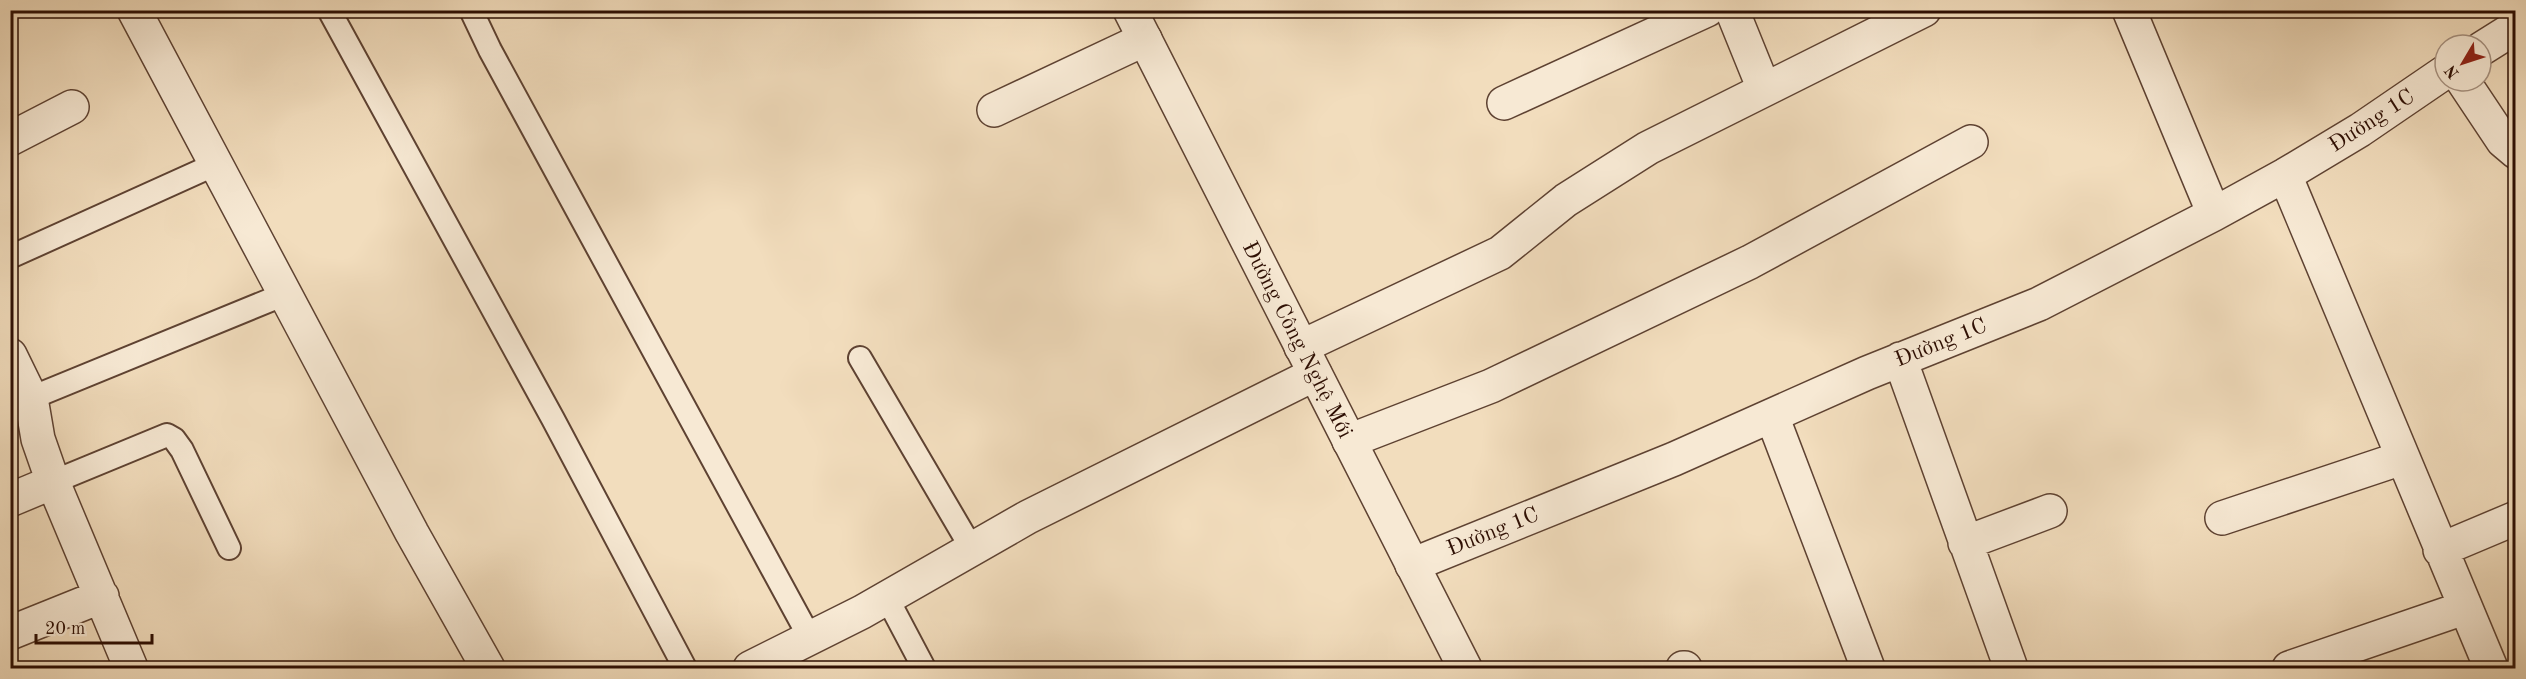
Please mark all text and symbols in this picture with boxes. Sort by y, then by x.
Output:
north arrow [2433,33,2493,93]
text: N [2442,61,2463,81]
street label: Đường 1C [2325,85,2419,157]
street label: Đường Công Nghệ Mới [1238,238,1356,442]
street label: Đường 1C [1892,315,1990,371]
street label: Đường 1C [1444,504,1542,560]
scale bar [36,607,152,645]
text: 20 m [45,620,85,638]

